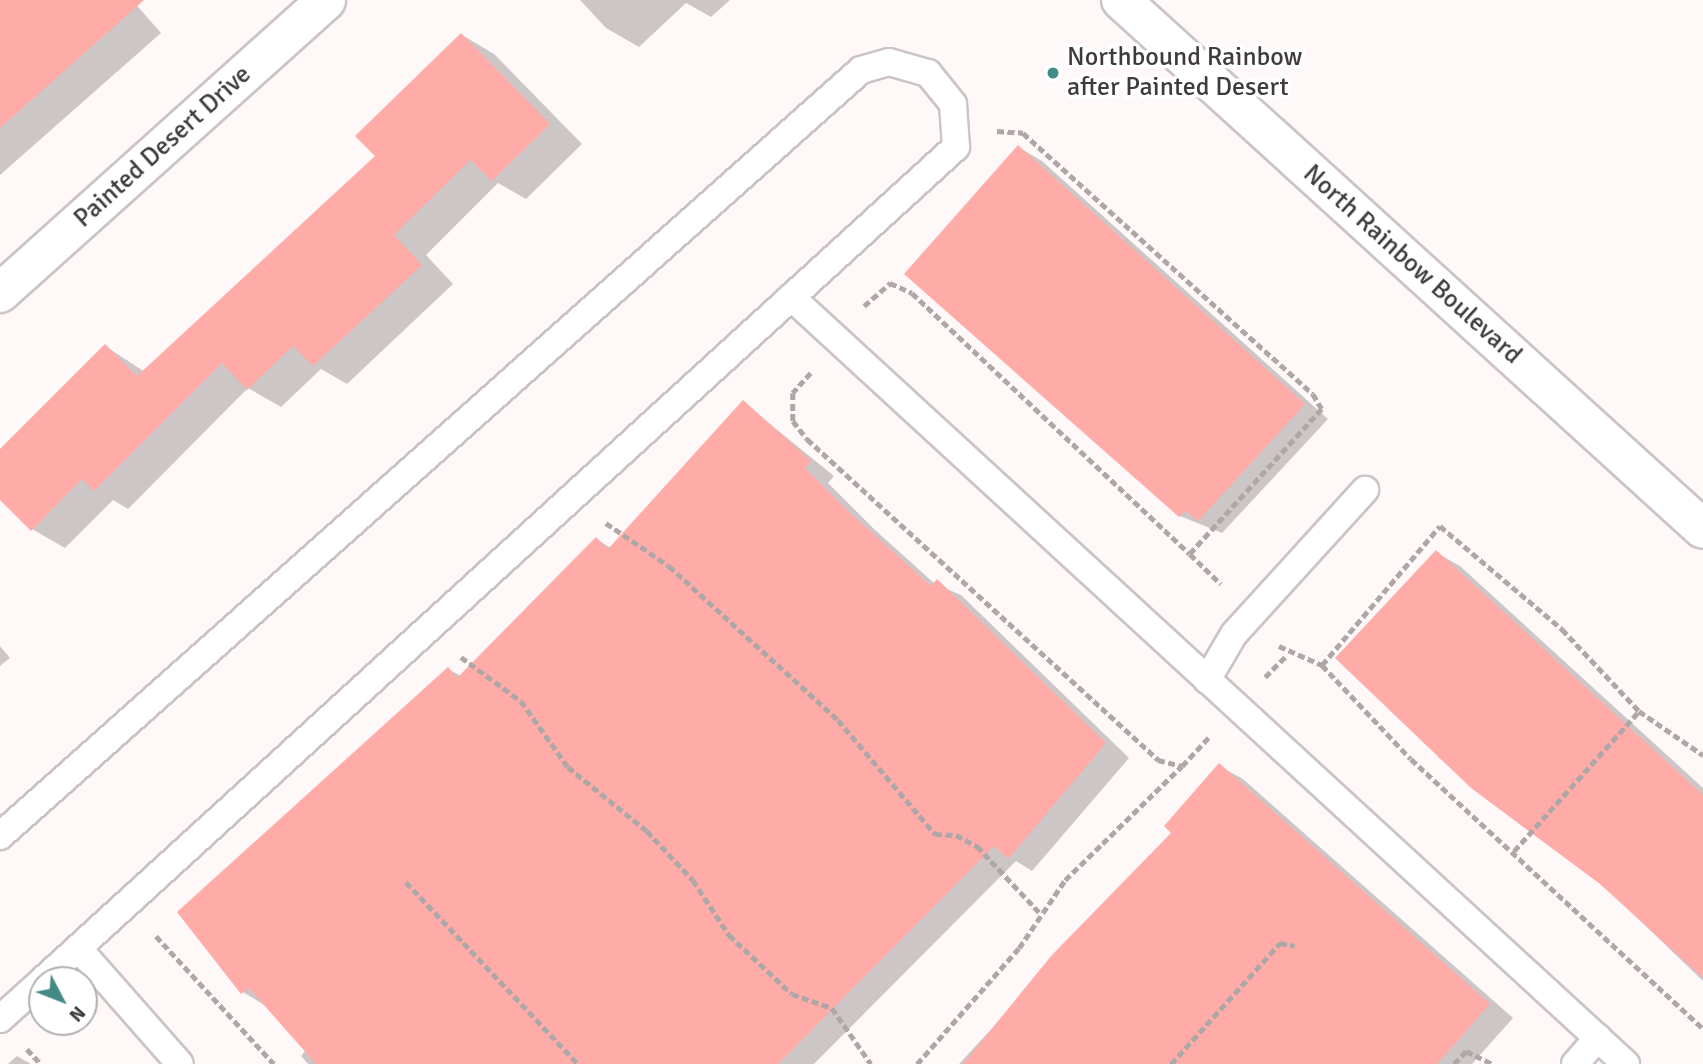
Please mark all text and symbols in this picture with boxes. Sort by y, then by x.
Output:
place label: Northbound Rainbow after Painted Desert [1067,42,1302,104]
street label: Painted Desert Drive [68,59,258,235]
marker: Northbound Rainbow after Painted Desert [1045,65,1061,81]
street label: North Rainbow Boulevard [1296,159,1528,371]
north arrow [28,966,98,1036]
text: N [64,1001,90,1027]

